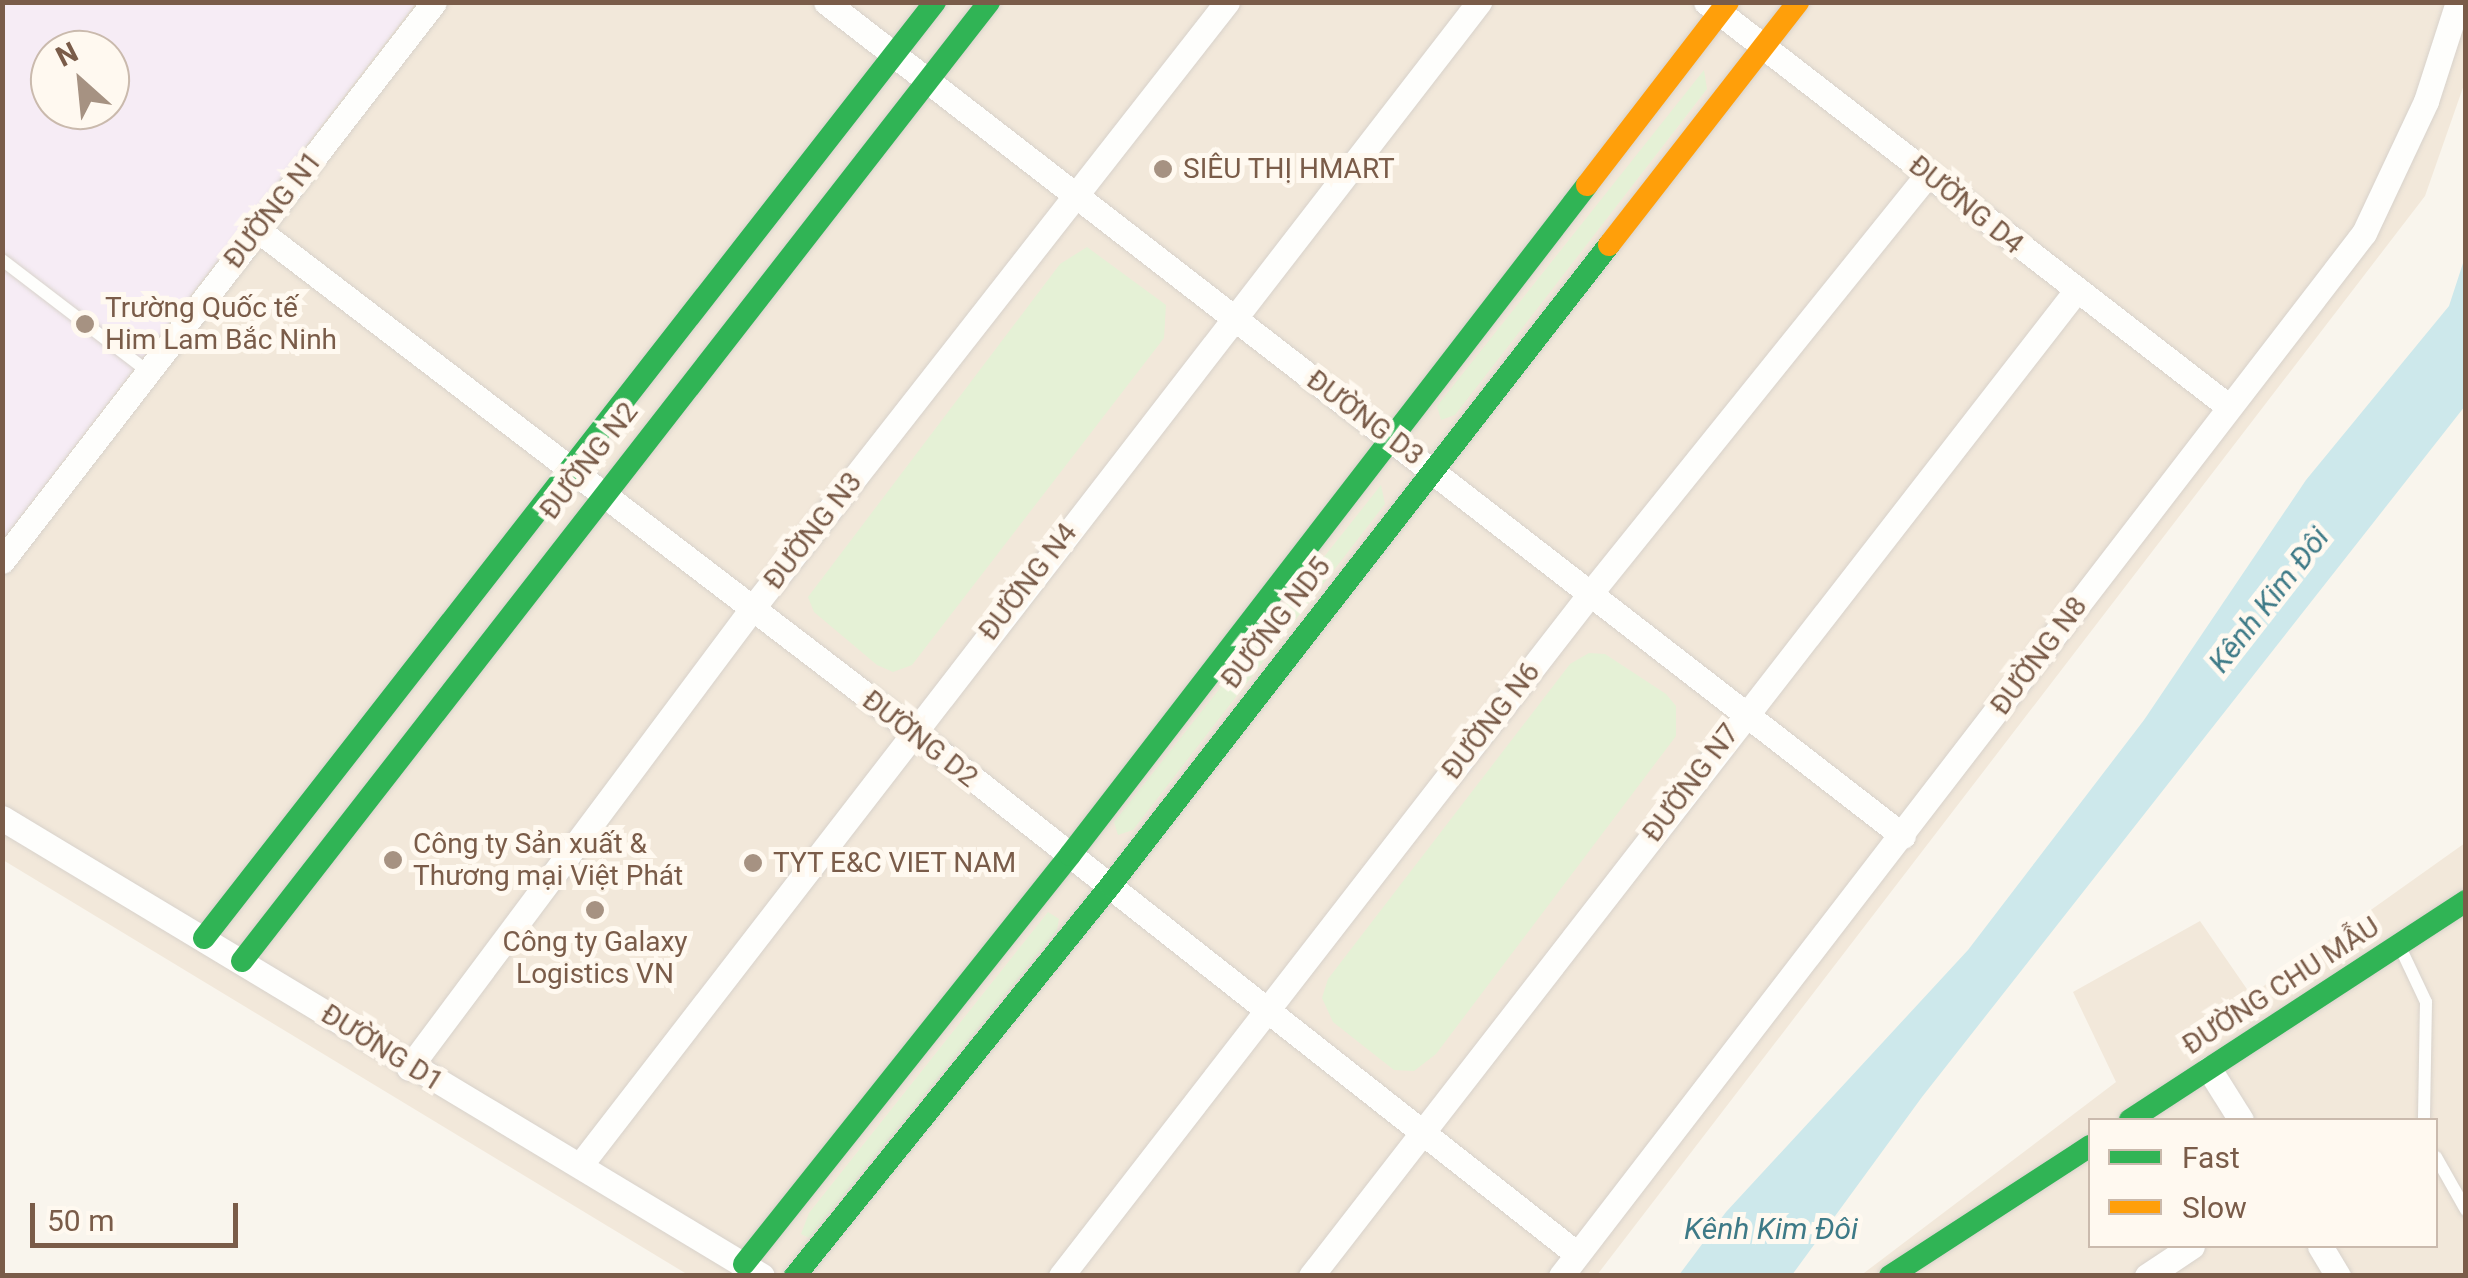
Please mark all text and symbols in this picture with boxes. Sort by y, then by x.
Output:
north arrow [30,30,130,130]
text: N [51,35,83,74]
street label: ĐƯỜNG N1 [217,145,329,275]
street label: ĐƯỜNG D4 [1902,149,2030,261]
place label: SIÊU THỊ HMART [1183,152,1395,186]
marker: SIÊU THỊ HMART [1152,158,1174,180]
place label: Trường Quốc tế Him Lam Bắc Ninh [105,291,337,357]
marker: Trường Quốc tế Him Lam Bắc Ninh [74,313,96,335]
street label: ĐƯỜNG D3 [1300,363,1430,473]
street label: ĐƯỜNG N2 [533,396,645,526]
street label: ĐƯỜNG N3 [757,466,869,596]
street label: ĐƯỜNG N4 [972,517,1084,647]
water label: Kênh Kim Đôi [2201,520,2337,680]
street label: ĐƯỜNG ND5 [1214,551,1338,695]
street label: ĐƯỜNG N8 [1984,590,2094,722]
street label: ĐƯỜNG N6 [1435,656,1547,786]
street label: ĐƯỜNG D2 [855,683,985,795]
street label: ĐƯỜNG N7 [1636,717,1746,849]
place label: Công ty Sản xuất & Thương mại Việt Phát [413,827,683,893]
place label: TYT E&C VIET NAM [773,846,1017,880]
marker: Công ty Sản xuất & Thương mại Việt Phát [382,849,404,871]
marker: TYT E&C VIET NAM [742,852,764,874]
marker: Công ty Galaxy Logistics VN [584,899,606,921]
street label: ĐƯỜNG CHU MẪU [2176,910,2386,1062]
place label: Công ty Galaxy Logistics VN [502,925,688,991]
street label: ĐƯỜNG D1 [315,997,449,1099]
legend [2088,1118,2438,1248]
text: Fast [2182,1140,2240,1175]
scale bar [35,1183,242,1245]
text: Slow [2182,1190,2247,1225]
text: 50 m [47,1203,114,1238]
water label: Kênh Kim Đôi [1684,1211,1858,1247]

